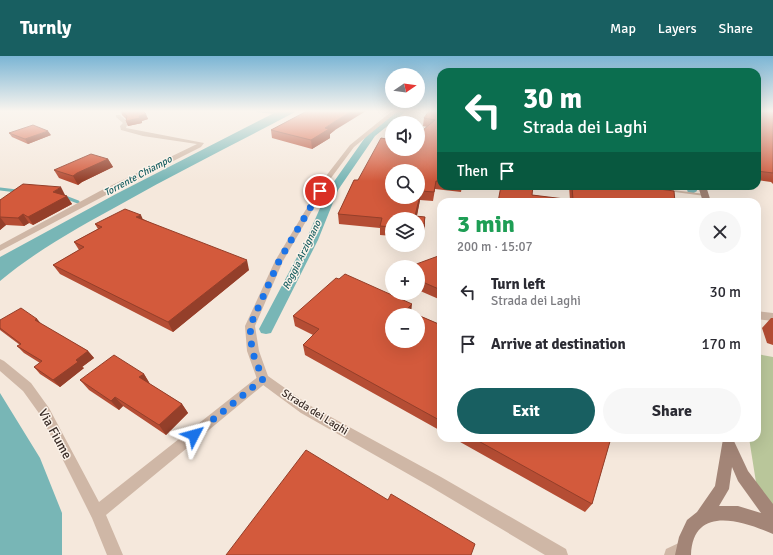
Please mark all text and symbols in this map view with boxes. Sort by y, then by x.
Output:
text: Turnly [20,16,72,40]
text: Map [610,20,636,37]
text: Layers [658,20,697,37]
text: Share [719,20,753,37]
north arrow [385,68,425,108]
map controls [385,68,425,348]
text: 30 m [523,82,582,116]
icon: left [457,84,509,136]
button: sound [385,116,425,156]
text: Strada dei Laghi [523,116,647,138]
water label: Torrente Chiampo [102,153,175,199]
icon: arrive [496,160,518,182]
text: Then [457,162,488,180]
button: search [385,164,425,204]
pin [303,174,337,208]
icon: arrive [309,180,331,202]
text: 3 min [457,209,515,239]
button: close [699,211,741,253]
button: layers [385,212,425,252]
water label: Roggia Arzignano [280,218,324,291]
text: 200 m · 15:07 [457,239,533,255]
button: + [385,260,425,300]
text: Turn left [491,275,545,293]
icon: left [457,281,479,303]
text: 30 m [710,283,741,301]
text: Strada dei Laghi [491,293,581,309]
button: − [385,308,425,348]
icon: arrive [457,333,479,355]
text: Arrive at destination [491,335,626,353]
text: 170 m [701,335,741,353]
street label: Strada dei Laghi [279,386,351,438]
button: Exit [457,388,595,434]
button: Share [603,388,741,434]
street label: Via Fiume [35,406,75,462]
position arrow [173,414,215,456]

